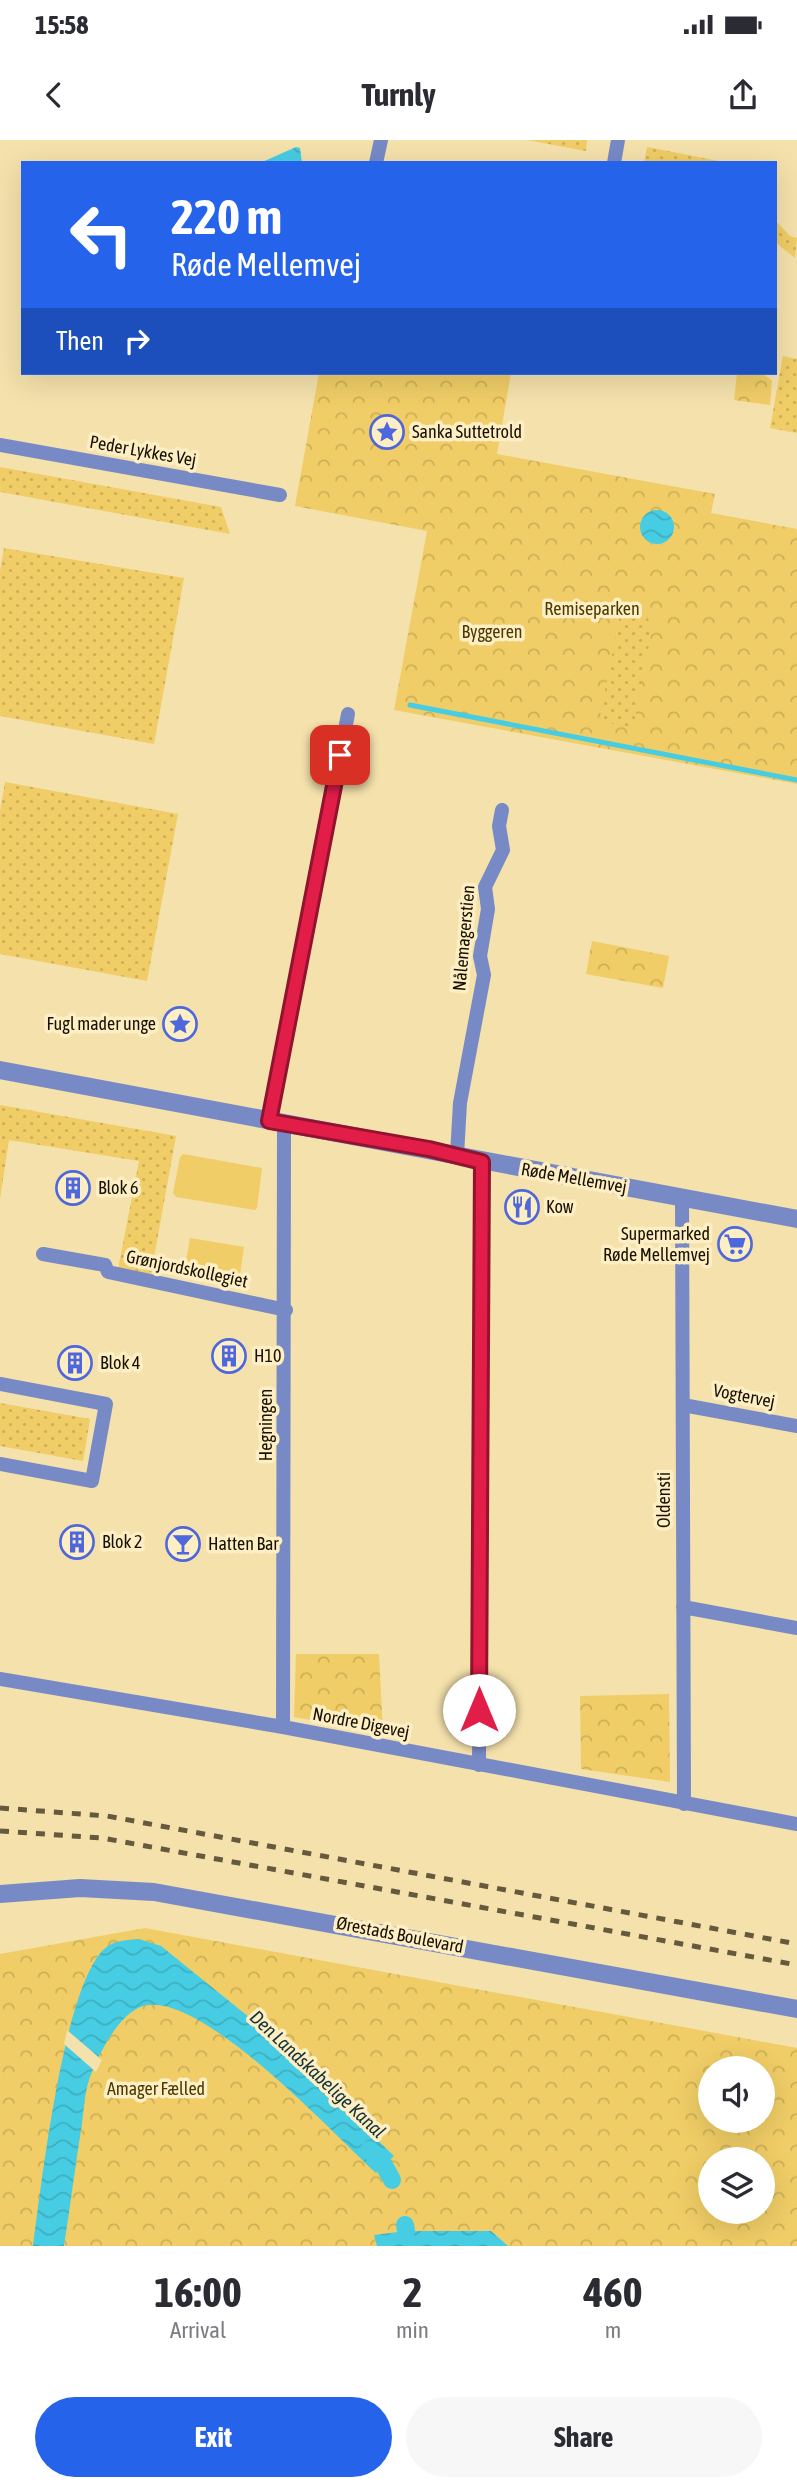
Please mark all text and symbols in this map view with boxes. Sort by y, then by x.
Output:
text: 15:58 [35,10,89,40]
icon: back [35,76,73,114]
text: Turnly [361,76,436,113]
icon: share [724,76,762,114]
text: 220 m [171,188,282,244]
icon: left [56,189,147,280]
text: Røde Mellemvej [171,246,361,283]
icon: right [118,322,156,360]
text: Then [56,326,104,356]
place icon: Sanka Suttetrold [368,413,406,451]
place label: Sanka Suttetrold [412,421,522,442]
street label: Peder Lykkes Vej [88,431,198,470]
park label: Remiseparken [544,598,640,619]
park label: Byggeren [461,621,523,642]
pin [310,725,370,785]
icon: arrive [321,736,359,774]
street label: Nålemagerstien [448,884,479,992]
place icon: Fugl mader unge [161,1005,199,1043]
place label: Fugl mader unge [46,1013,156,1034]
street label: Røde Mellemvej [520,1158,629,1197]
building icon: Blok 6 [54,1169,92,1207]
place label: Blok 6 [98,1177,138,1198]
restaurant icon: Kow [503,1188,541,1226]
place label: Kow [546,1196,574,1217]
place label: Supermarked Røde Mellemvej [603,1223,710,1265]
supermarket icon: Supermarked Røde Mellemvej [716,1225,754,1263]
street label: Grønjordskollegiet [124,1245,250,1292]
building icon: H10 [210,1337,248,1375]
building icon: Blok 4 [56,1344,94,1382]
place label: H10 [254,1345,281,1366]
place label: Blok 4 [100,1352,140,1373]
street label: Vogtervej [711,1379,777,1412]
street label: Hegningen [255,1389,276,1461]
street label: Oldensti [653,1472,674,1528]
building icon: Blok 2 [58,1523,96,1561]
bar icon: Hatten Bar [164,1525,202,1563]
place label: Blok 2 [102,1531,142,1552]
place label: Hatten Bar [208,1533,279,1554]
position arrow [442,1673,516,1747]
street label: Nordre Digevej [311,1703,411,1742]
street label: Ørestads Boulevard [335,1912,465,1957]
water label: Den Landskabelige Kanal [246,2006,390,2142]
map controls [698,2056,775,2224]
button: sound [698,2056,775,2133]
park label: Amager Fælled [107,2078,205,2099]
button: layers [698,2147,775,2224]
text: 16:00 [154,2268,242,2316]
text: 2 [403,2268,422,2316]
text: 460 [583,2268,643,2316]
text: Arrival [170,2317,226,2343]
text: min [396,2317,429,2343]
text: m [605,2317,621,2343]
button: Exit [35,2397,392,2477]
button: Share [406,2397,762,2477]

